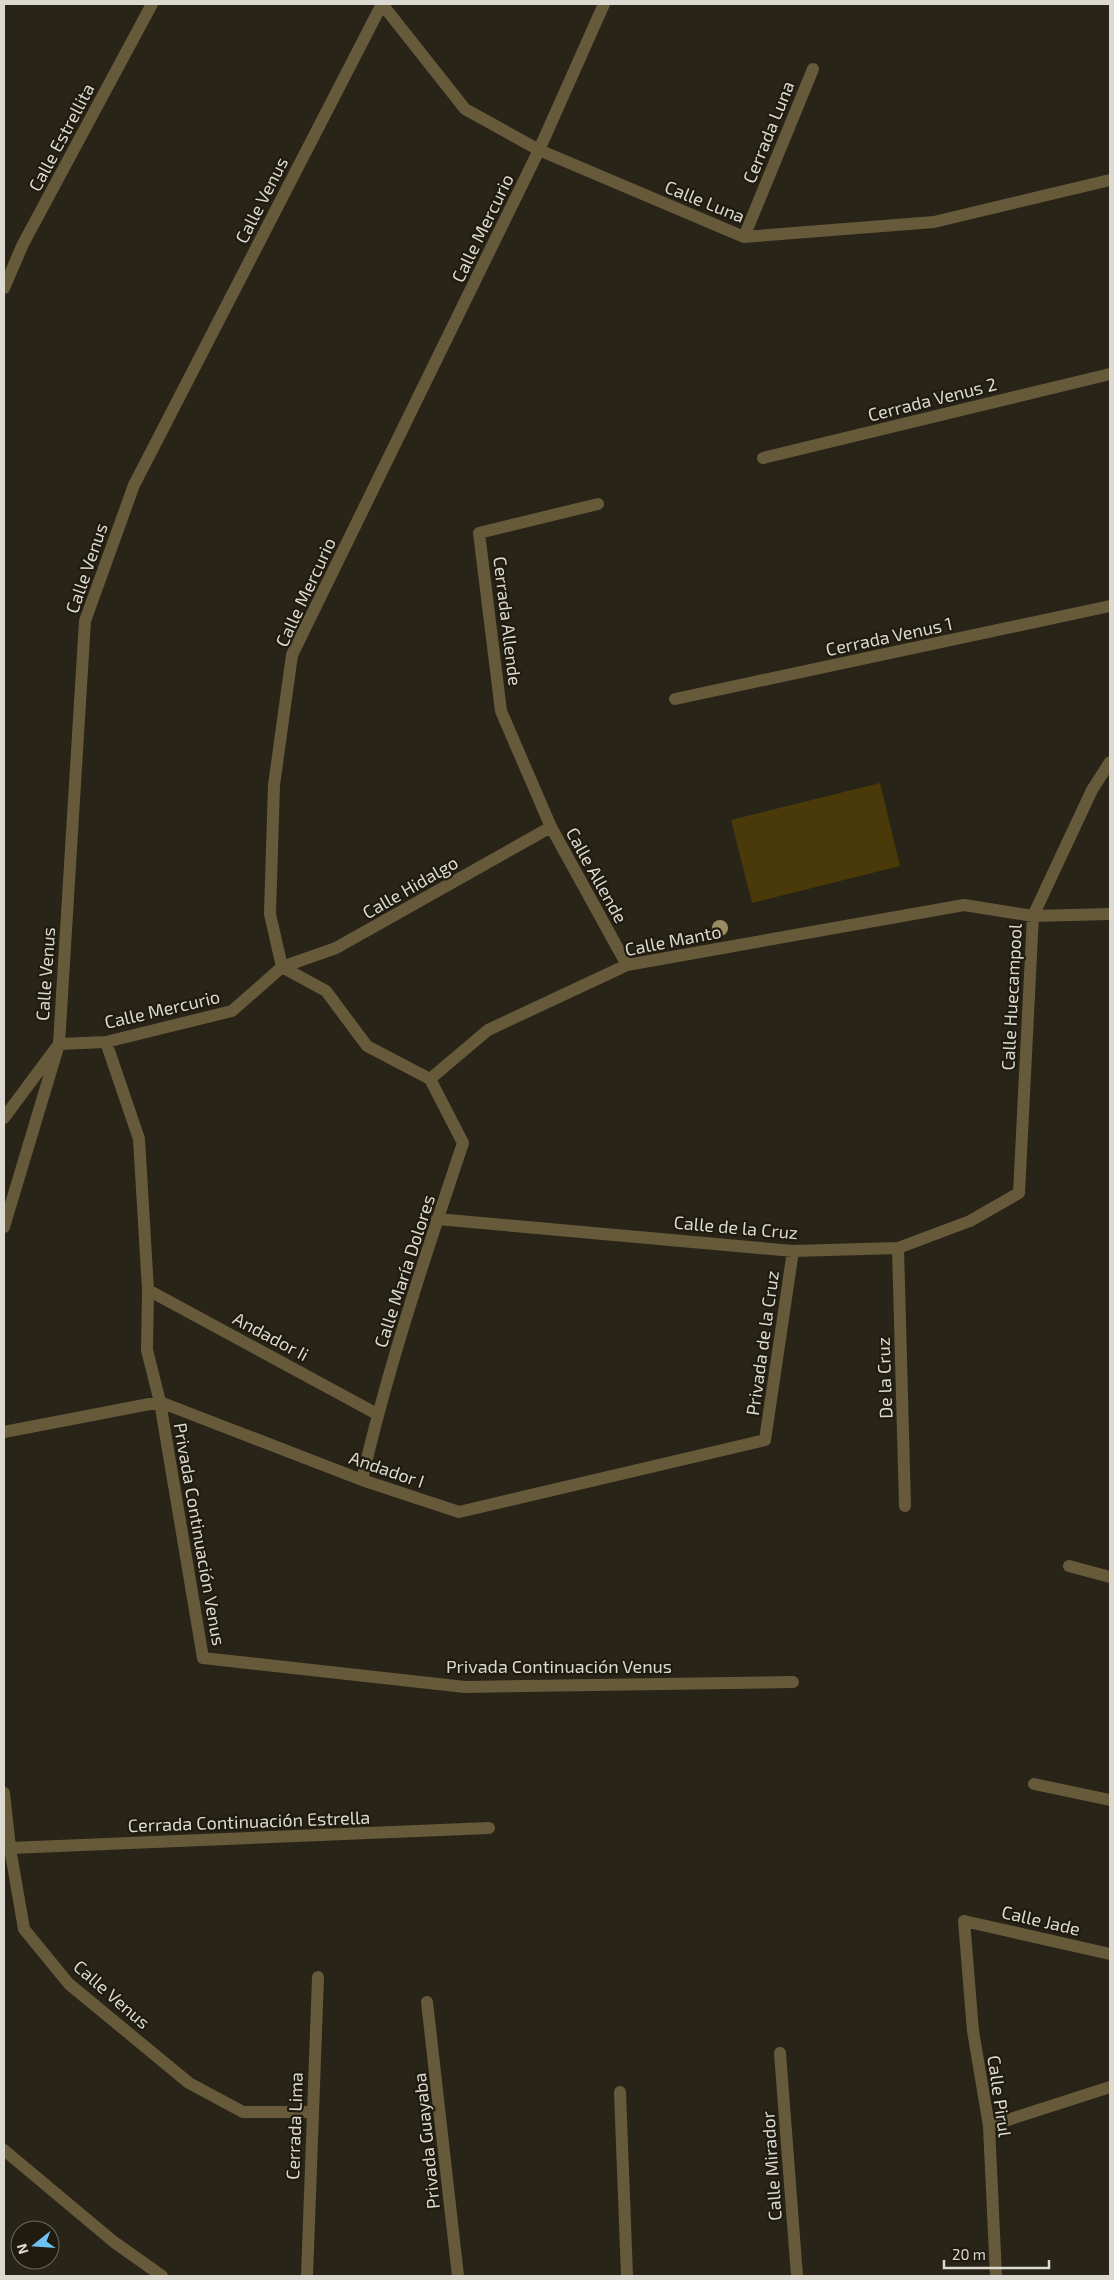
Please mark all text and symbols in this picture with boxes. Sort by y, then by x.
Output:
street label: Cerrada Luna [738,78,798,186]
street label: Calle Estrellita [23,79,99,195]
street label: Calle Venus [230,153,292,247]
street label: Calle Mercurio [446,170,518,286]
street label: Calle Luna [662,175,748,227]
street label: Cerrada Venus 2 [865,372,999,426]
street label: Calle Venus [60,520,112,616]
street label: Calle Mercurio [270,534,340,650]
street label: Cerrada Allende [489,555,527,687]
street label: Cerrada Venus 1 [824,612,954,660]
street label: Calle Allende [562,823,632,927]
street label: Calle Hidalgo [358,851,462,923]
street label: Calle Manto [623,920,723,960]
street label: Calle Huecampool [996,922,1026,1071]
street label: Calle Venus [31,926,59,1022]
street label: Calle Mercurio [102,985,222,1033]
street label: Calle María Dolores [369,1192,439,1350]
street label: Calle de la Cruz [673,1211,799,1243]
street label: Privada de la Cruz [741,1269,783,1417]
street label: Andador Ii [229,1307,313,1365]
street label: De la Cruz [872,1337,896,1419]
street label: Privada Continuación Venus [170,1421,230,1647]
street label: Andador I [347,1446,427,1492]
street label: Privada Continuación Venus [446,1655,672,1677]
street label: Cerrada Continuación Estrella [127,1806,371,1836]
street label: Calle Jade [999,1900,1083,1940]
street label: Calle Venus [69,1955,155,2033]
street label: Calle Pirul [983,2054,1017,2139]
street label: Cerrada Lima [281,2072,307,2180]
street label: Privada Guayaba [408,2072,444,2210]
street label: Calle Mirador [756,2111,786,2221]
north arrow [10,2220,60,2270]
scale bar [944,2238,1049,2270]
text: N [12,2242,32,2256]
text: 20 m [952,2245,986,2263]

